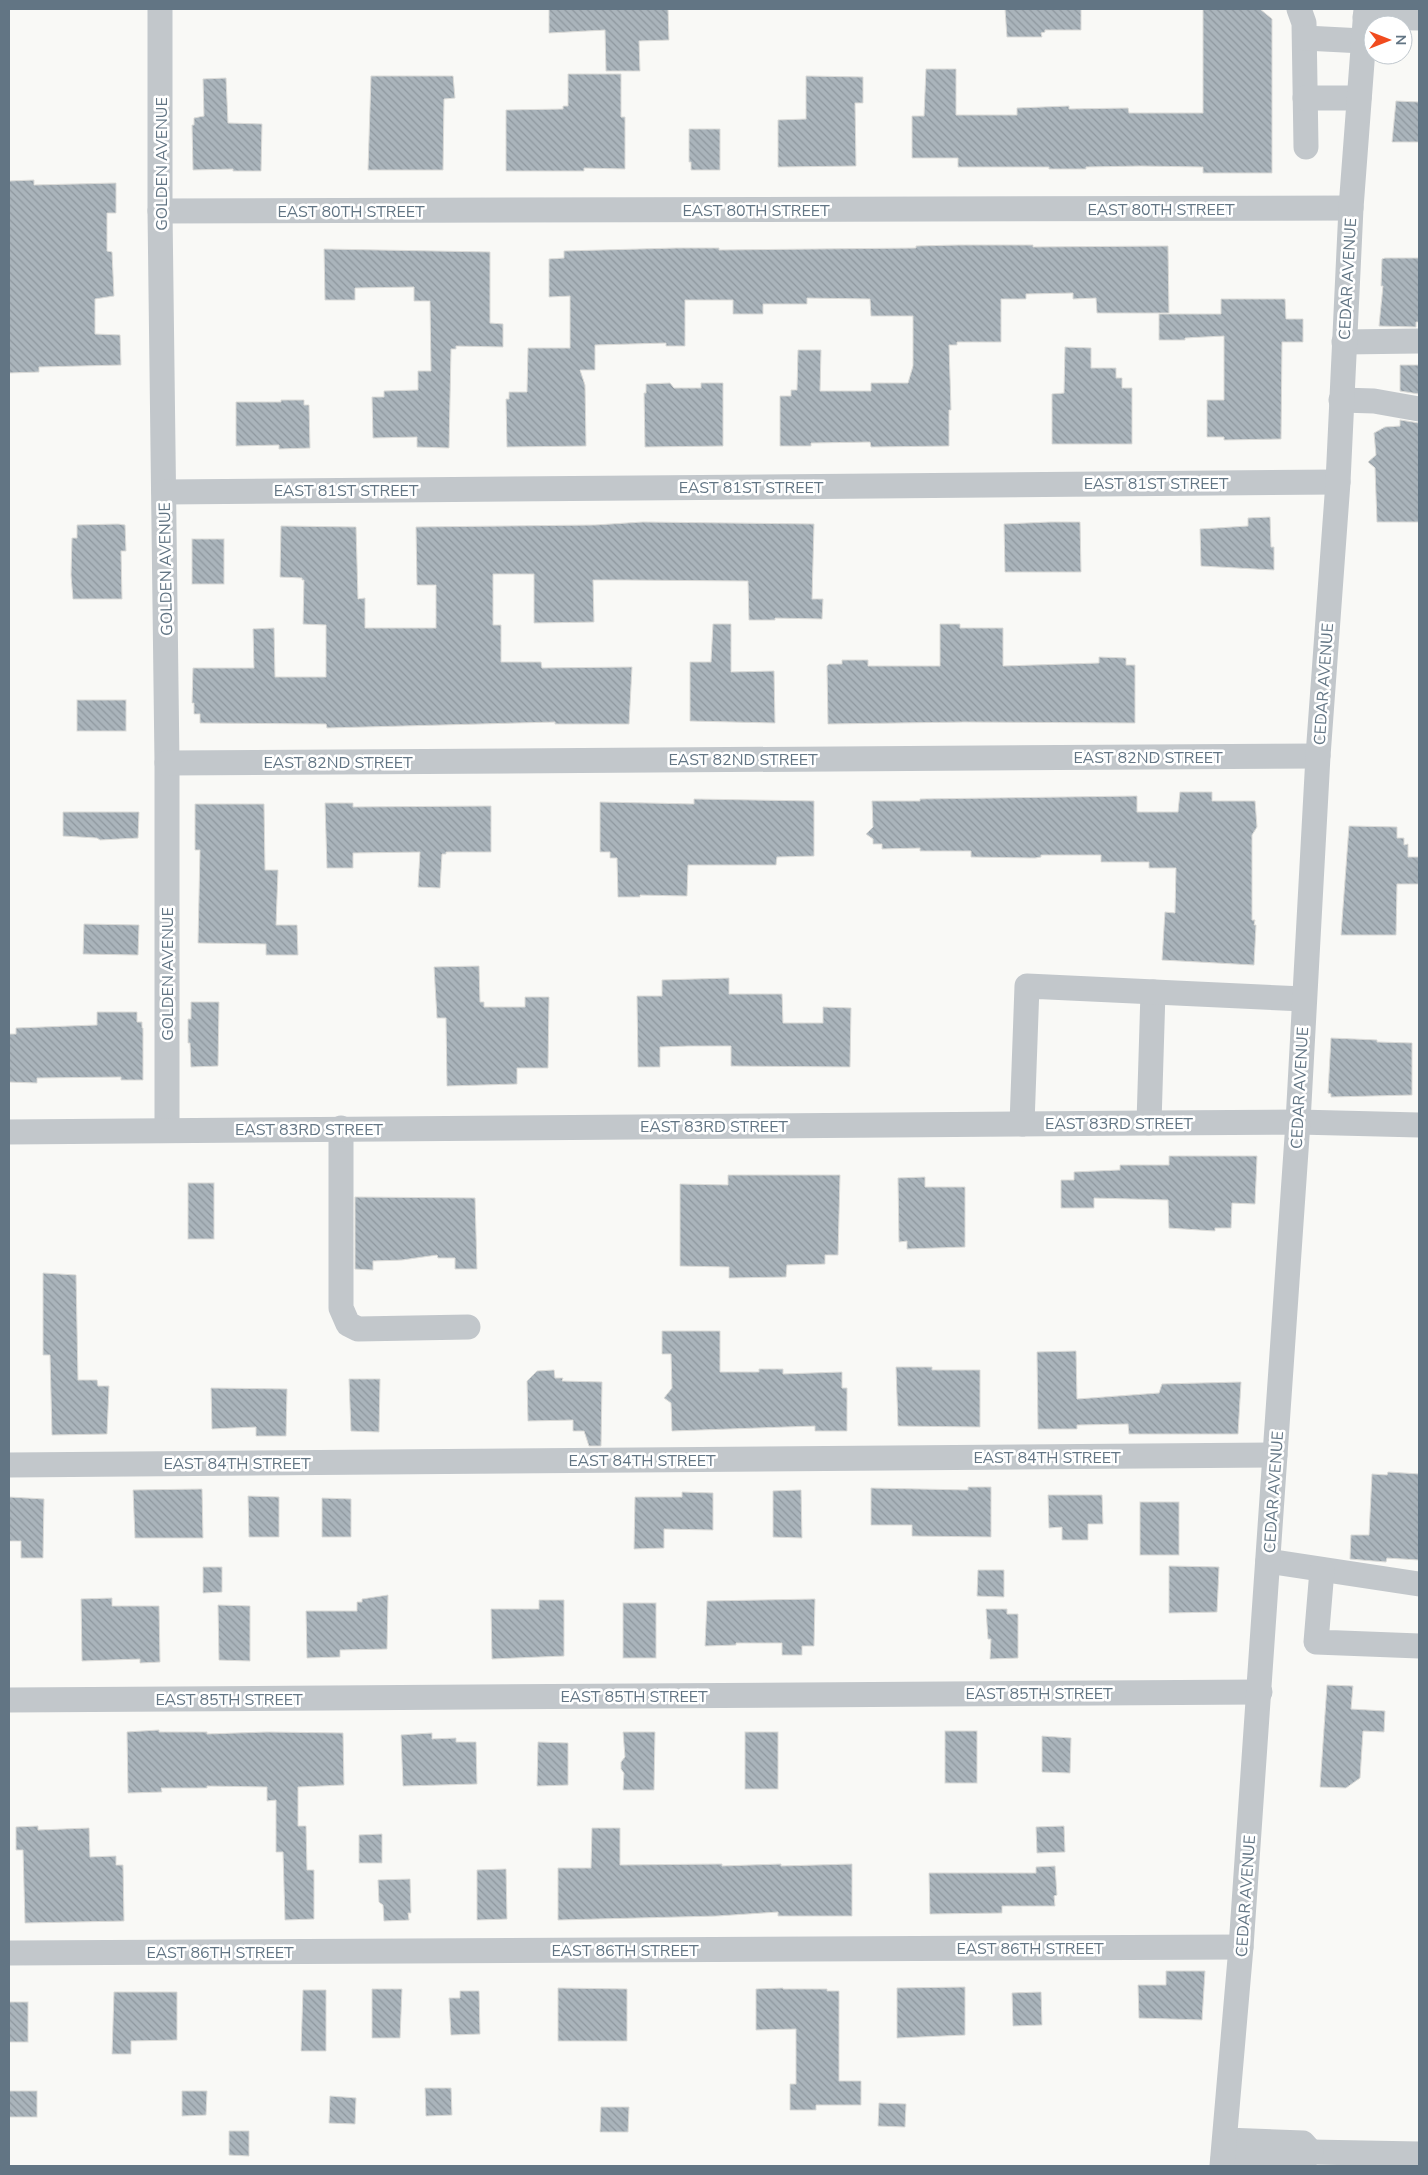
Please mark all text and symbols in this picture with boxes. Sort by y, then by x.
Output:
north arrow [1363,15,1413,65]
text: N [1391,35,1410,45]
street label: GOLDEN AVENUE [151,97,173,231]
street label: EAST 80TH STREET [1087,199,1235,221]
street label: EAST 80TH STREET [682,200,830,222]
street label: EAST 80TH STREET [277,201,425,223]
street label: CEDAR AVENUE [1334,217,1362,341]
street label: EAST 81ST STREET [1084,473,1229,495]
street label: EAST 81ST STREET [679,477,824,499]
street label: EAST 81ST STREET [274,480,419,502]
street label: GOLDEN AVENUE [154,502,178,636]
street label: CEDAR AVENUE [1309,622,1339,746]
street label: EAST 82ND STREET [1073,747,1223,769]
street label: EAST 82ND STREET [668,749,818,771]
street label: EAST 82ND STREET [263,752,413,774]
street label: GOLDEN AVENUE [157,907,179,1041]
street label: CEDAR AVENUE [1286,1026,1314,1150]
street label: EAST 83RD STREET [1045,1113,1193,1135]
street label: EAST 83RD STREET [640,1116,788,1138]
street label: EAST 83RD STREET [235,1119,383,1141]
street label: CEDAR AVENUE [1259,1430,1289,1554]
street label: EAST 84TH STREET [973,1447,1121,1469]
street label: EAST 84TH STREET [568,1450,716,1472]
street label: EAST 84TH STREET [163,1453,311,1475]
street label: EAST 85TH STREET [965,1683,1113,1705]
street label: EAST 85TH STREET [560,1686,708,1708]
street label: EAST 85TH STREET [155,1689,303,1711]
street label: CEDAR AVENUE [1231,1834,1261,1958]
street label: EAST 86TH STREET [956,1938,1104,1960]
street label: EAST 86TH STREET [551,1940,699,1962]
street label: EAST 86TH STREET [146,1942,294,1964]

